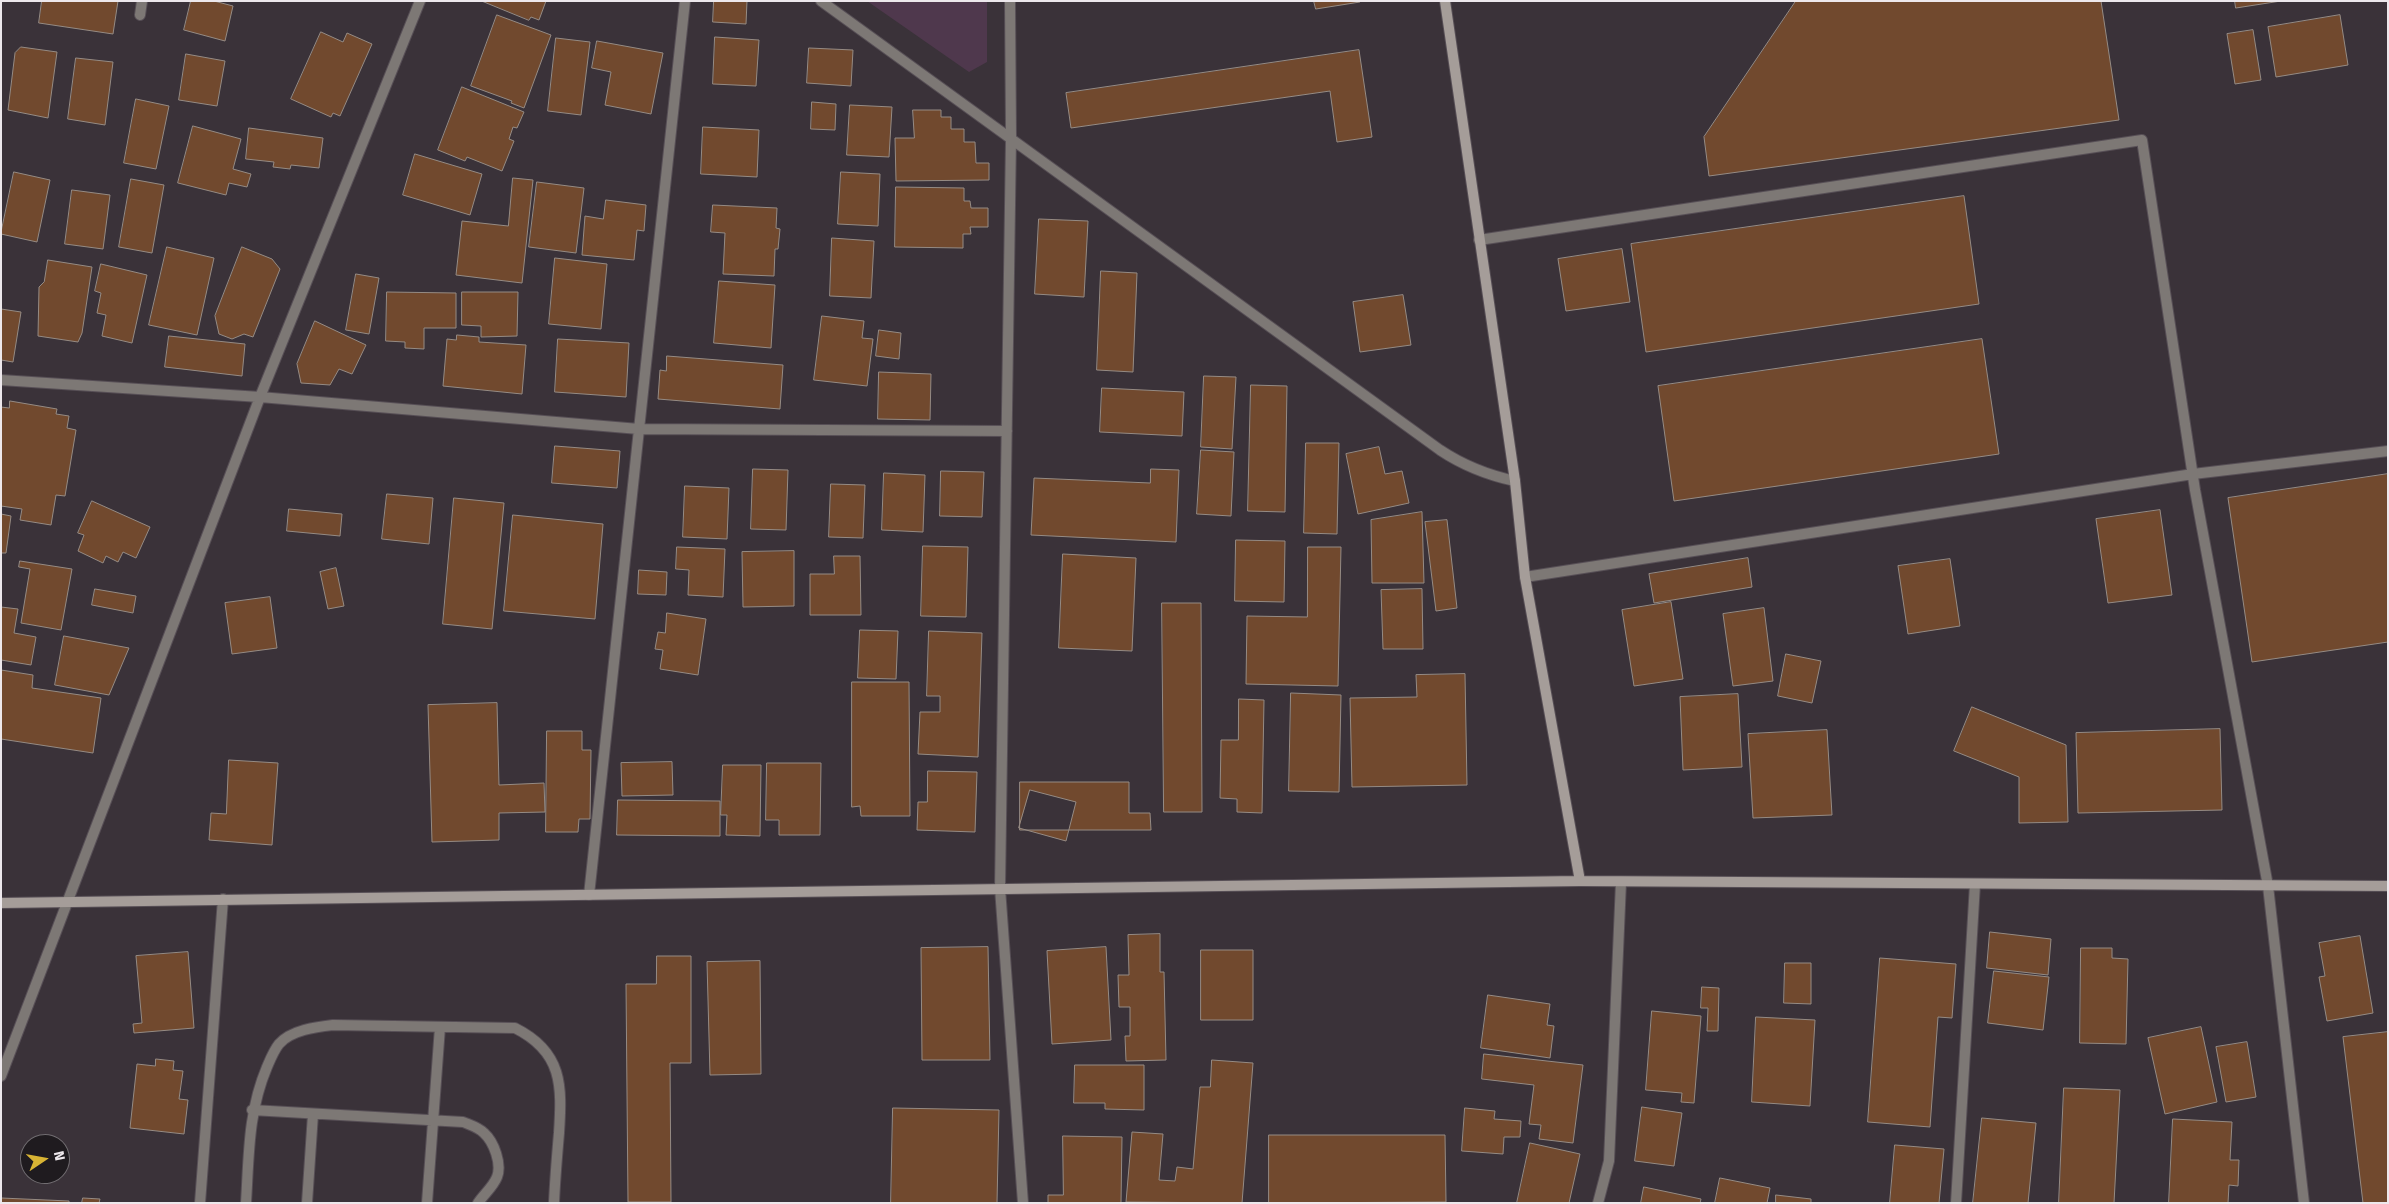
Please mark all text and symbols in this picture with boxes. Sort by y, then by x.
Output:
north arrow [20,1134,70,1184]
text: N [50,1150,68,1162]

